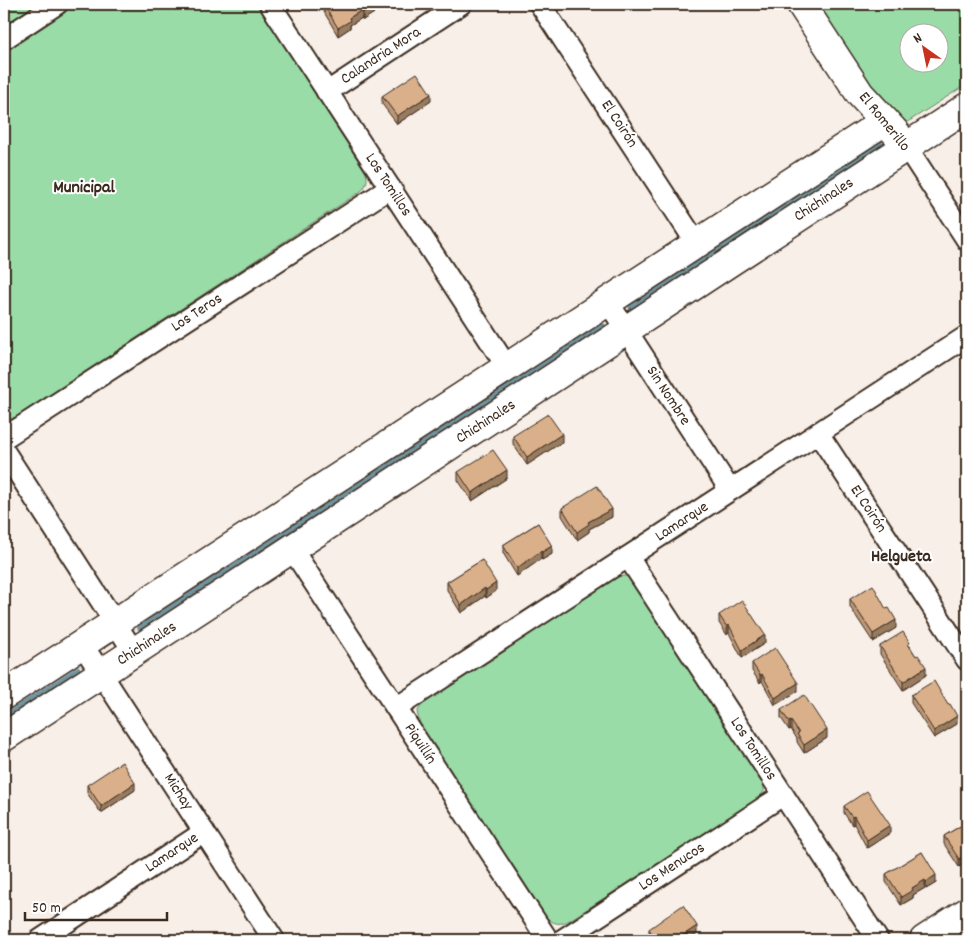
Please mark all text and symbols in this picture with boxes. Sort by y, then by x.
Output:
street label: Calandria Mora [336,21,426,91]
north arrow [898,22,948,72]
text: N [910,28,926,49]
street label: El Romerillo [853,87,915,157]
street label: El Coirón [595,95,643,153]
street label: Los Tomillos [359,149,417,221]
street label: Chichinales [789,172,859,228]
district label: Municipal [53,176,115,201]
street label: Los Teros [167,288,228,338]
street label: Sin Nombre [640,362,696,430]
street label: Chichinales [451,394,521,450]
street label: El Coirón [844,480,892,538]
street label: Lamarque [651,496,713,548]
district label: Helgueta [871,545,932,570]
street label: Chichinales [112,616,182,672]
street label: Los Tomillos [724,713,782,785]
street label: Piquillín [398,719,442,769]
street label: Michay [157,769,199,815]
street label: Lamarque [141,827,203,879]
street label: Los Menucos [634,837,710,897]
scale bar [25,889,168,921]
text: 50 m [32,898,61,920]

